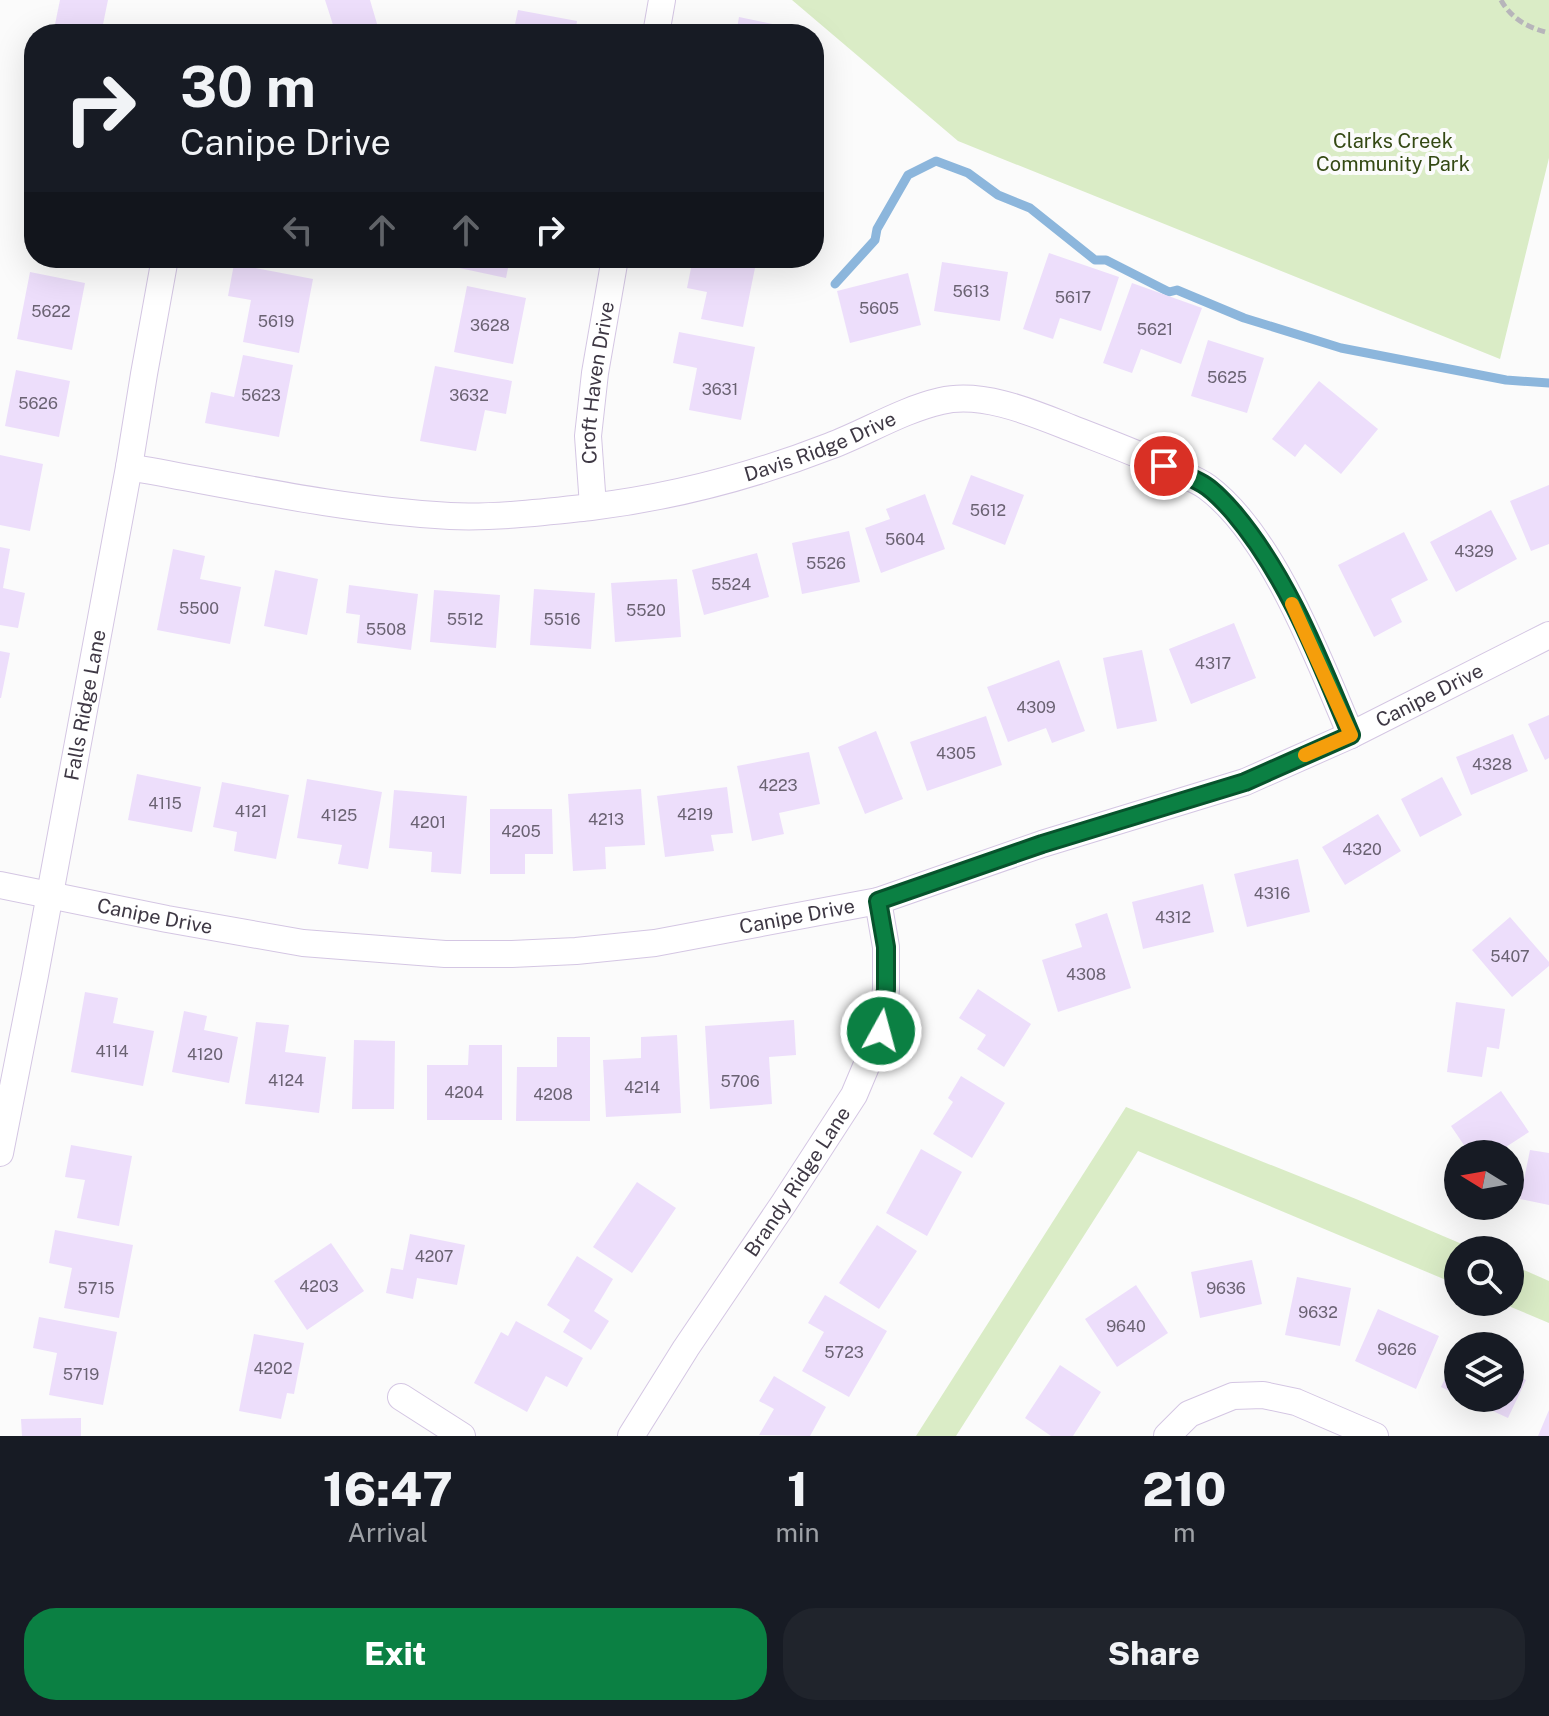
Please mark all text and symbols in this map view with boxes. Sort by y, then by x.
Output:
text: 30 m [180,54,316,120]
icon: right [48,56,152,160]
text: Canipe Drive [180,121,391,163]
park label: Clarks Creek Community Park [1316,129,1470,176]
icon: left [276,208,320,252]
icon: ahead [360,208,404,252]
icon: ahead [444,208,488,252]
icon: right [528,208,572,252]
house number: 5613 [953,282,989,301]
house number: 5617 [1055,288,1091,307]
house number: 5605 [859,299,899,318]
street label: Croft Haven Drive [576,300,619,465]
house number: 5622 [31,302,71,321]
house number: 5619 [258,312,294,331]
house number: 3628 [470,316,510,335]
house number: 5621 [1137,320,1173,339]
house number: 5625 [1207,368,1247,387]
house number: 3631 [702,380,738,399]
house number: 5623 [241,386,281,405]
house number: 3632 [449,386,489,405]
house number: 5626 [18,394,58,413]
street label: Davis Ridge Drive [741,406,900,487]
pin [1130,432,1198,500]
icon: arrive [1142,444,1186,488]
house number: 5612 [970,501,1006,520]
house number: 5604 [885,530,925,549]
house number: 4329 [1454,542,1494,561]
house number: 5526 [806,554,846,573]
house number: 5524 [711,575,751,594]
house number: 5500 [179,599,219,618]
house number: 5520 [626,601,666,620]
house number: 5512 [447,610,483,629]
house number: 5516 [544,610,581,629]
house number: 5508 [366,620,406,639]
street label: Falls Ridge Lane [59,628,111,782]
house number: 4317 [1195,654,1231,673]
street label: Canipe Drive [1372,658,1487,733]
house number: 4309 [1016,698,1056,717]
house number: 4305 [936,744,976,763]
house number: 4328 [1472,755,1512,774]
house number: 4223 [758,776,798,795]
house number: 4115 [148,794,182,813]
house number: 4121 [235,802,267,821]
house number: 4219 [677,805,713,824]
house number: 4125 [321,806,357,825]
house number: 4213 [588,810,624,829]
house number: 4201 [410,813,446,832]
house number: 4205 [501,822,541,841]
house number: 4320 [1342,840,1382,859]
house number: 4316 [1254,884,1290,903]
street label: Canipe Drive [95,893,215,939]
street label: Canipe Drive [737,894,857,939]
house number: 4312 [1155,908,1191,927]
house number: 5407 [1490,947,1530,966]
house number: 4308 [1066,965,1106,984]
position arrow [839,989,923,1073]
house number: 4114 [95,1042,129,1061]
house number: 4120 [187,1045,223,1064]
house number: 4124 [268,1071,304,1090]
house number: 5706 [720,1072,760,1091]
house number: 4214 [624,1078,660,1097]
house number: 4204 [444,1083,484,1102]
house number: 4208 [533,1085,573,1104]
street label: Brandy Ridge Lane [739,1102,855,1261]
north arrow [1444,1140,1524,1220]
map controls [1444,1140,1524,1412]
button: search [1444,1236,1524,1316]
house number: 4207 [415,1247,453,1266]
house number: 4203 [299,1277,339,1296]
house number: 5715 [78,1279,114,1298]
house number: 9636 [1206,1279,1246,1298]
house number: 9632 [1298,1303,1338,1322]
house number: 9640 [1106,1317,1146,1336]
button: layers [1444,1332,1524,1412]
house number: 9626 [1377,1340,1417,1359]
house number: 5723 [824,1343,864,1362]
house number: 4202 [254,1359,292,1378]
house number: 5719 [63,1365,99,1384]
text: 16:47 [323,1460,453,1517]
text: 1 [787,1460,808,1517]
text: 210 [1142,1460,1226,1517]
text: Arrival [348,1517,428,1548]
text: min [776,1517,820,1548]
text: m [1173,1517,1196,1548]
button: Exit [24,1608,767,1700]
button: Share [783,1608,1525,1700]

